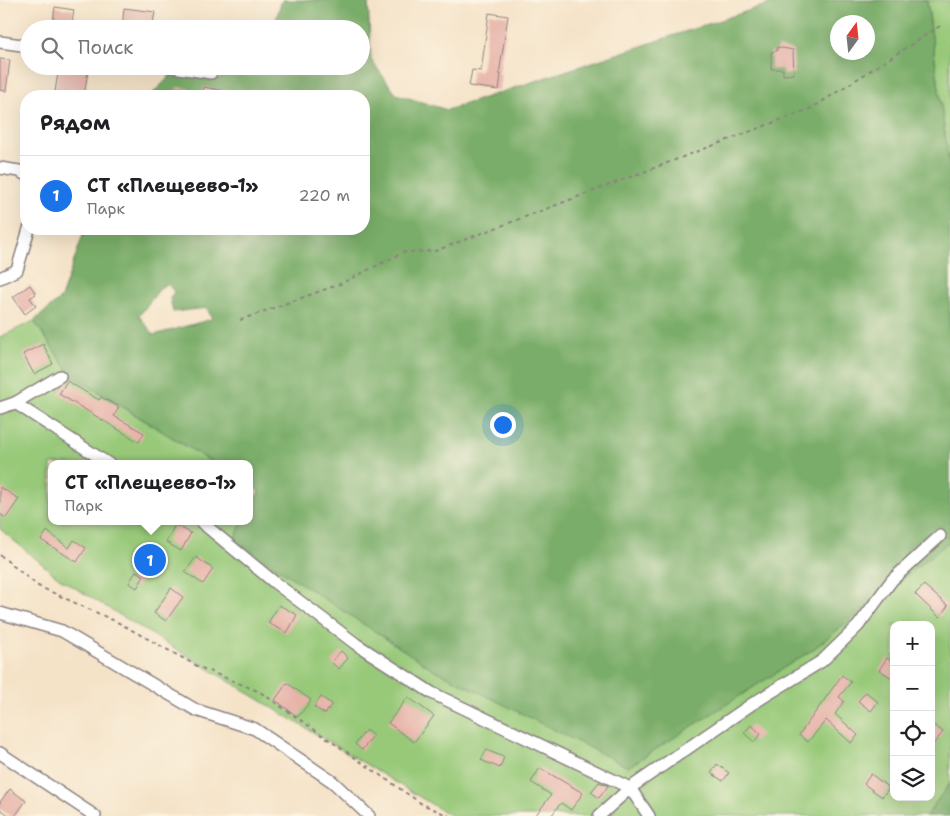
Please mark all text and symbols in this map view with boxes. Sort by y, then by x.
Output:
north arrow [830,15,875,60]
search box [20,20,370,75]
icon: search [38,34,66,62]
text: Поиск [78,35,133,60]
text: Рядом [40,109,110,137]
text: СТ «Плещеево-1» [87,173,259,198]
text: 1 [52,185,60,206]
text: 220 m [298,185,350,206]
text: Парк [87,198,125,219]
your location [490,412,516,438]
popup [48,460,253,525]
text: СТ «Плещеево-1» [65,470,236,495]
text: Парк [65,495,103,516]
pin: 1 [134,541,166,579]
map controls [890,621,935,801]
button: + [890,621,935,666]
button: − [890,666,935,711]
button: locate [890,711,935,756]
button: layers [890,756,935,801]

